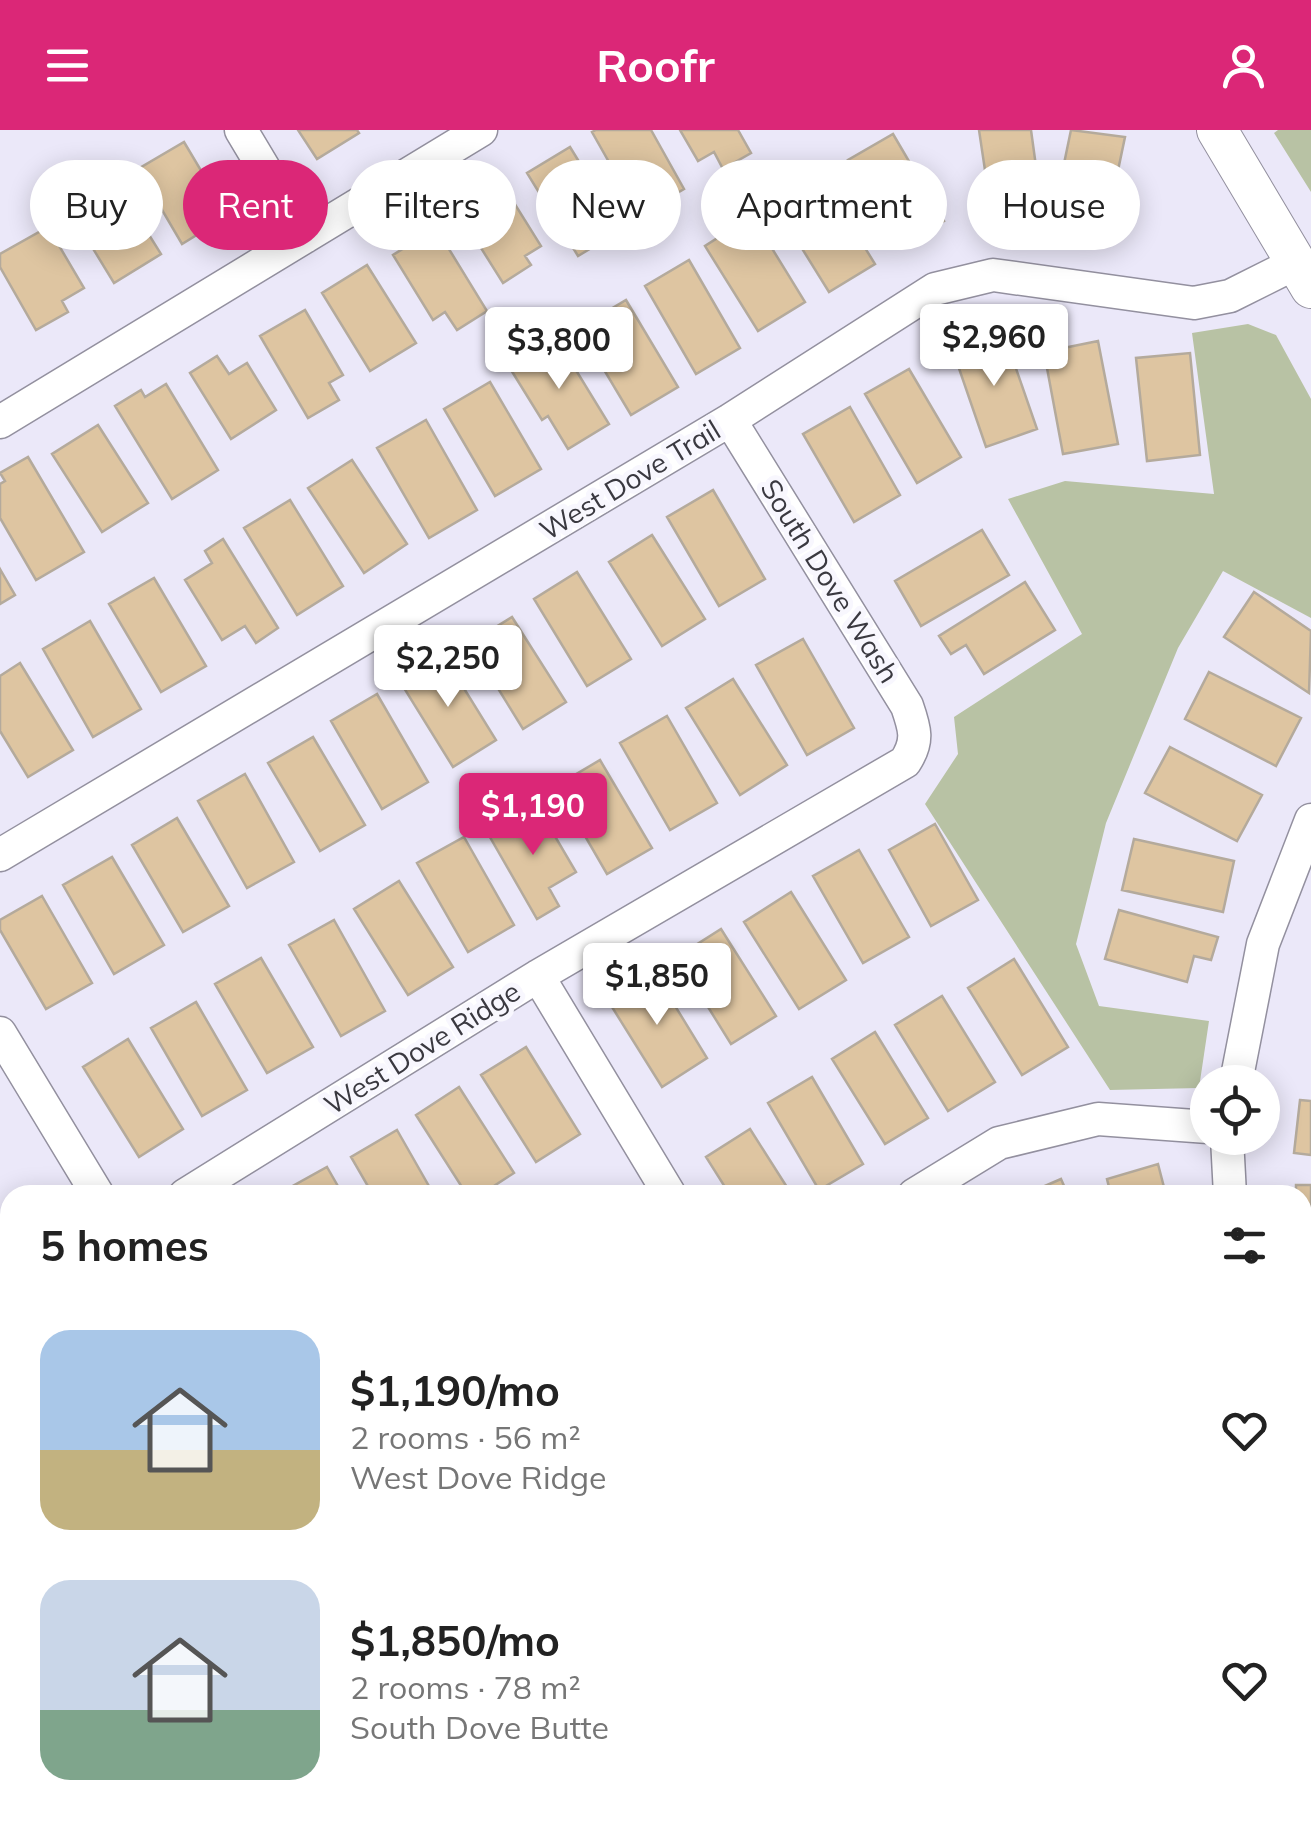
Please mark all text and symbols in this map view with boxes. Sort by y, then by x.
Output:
text: Roofr [596,37,715,93]
icon: menu [40,38,95,93]
icon: person [1216,38,1271,93]
chip: Buy [30,160,163,250]
chip: Rent [183,160,328,250]
chip: Filters [348,160,516,250]
chip: New [536,160,681,250]
chip: Apartment [701,160,947,250]
chip: House [967,160,1140,250]
pin: $2,960 [913,304,1075,389]
pin: $3,800 [478,307,640,392]
text: $2,960 [942,316,1046,356]
text: $3,800 [507,319,611,359]
street label: West Dove Trail [533,412,726,547]
street label: South Dove Wash [754,472,907,689]
pin: $2,250 [367,625,529,710]
text: $2,250 [396,637,500,677]
pin: $1,190 [452,773,614,858]
text: $1,190 [481,785,585,825]
pin: $1,850 [576,943,738,1028]
text: $1,850 [605,955,709,995]
street label: West Dove Ridge [317,973,526,1122]
map controls [1190,1065,1280,1155]
button: locate [1190,1065,1280,1155]
icon: filters [1217,1218,1272,1273]
text: 5 homes [40,1219,209,1272]
text: $1,190/mo [350,1364,560,1417]
icon: home [120,1370,240,1490]
icon: heart [1217,1403,1272,1458]
text: 2 rooms · 56 m² [350,1417,581,1457]
text: West Dove Ridge [350,1457,607,1497]
text: $1,850/mo [350,1614,560,1667]
icon: home [120,1620,240,1740]
icon: heart [1217,1653,1272,1708]
text: 2 rooms · 78 m² [350,1667,581,1707]
text: South Dove Butte [350,1707,609,1747]

